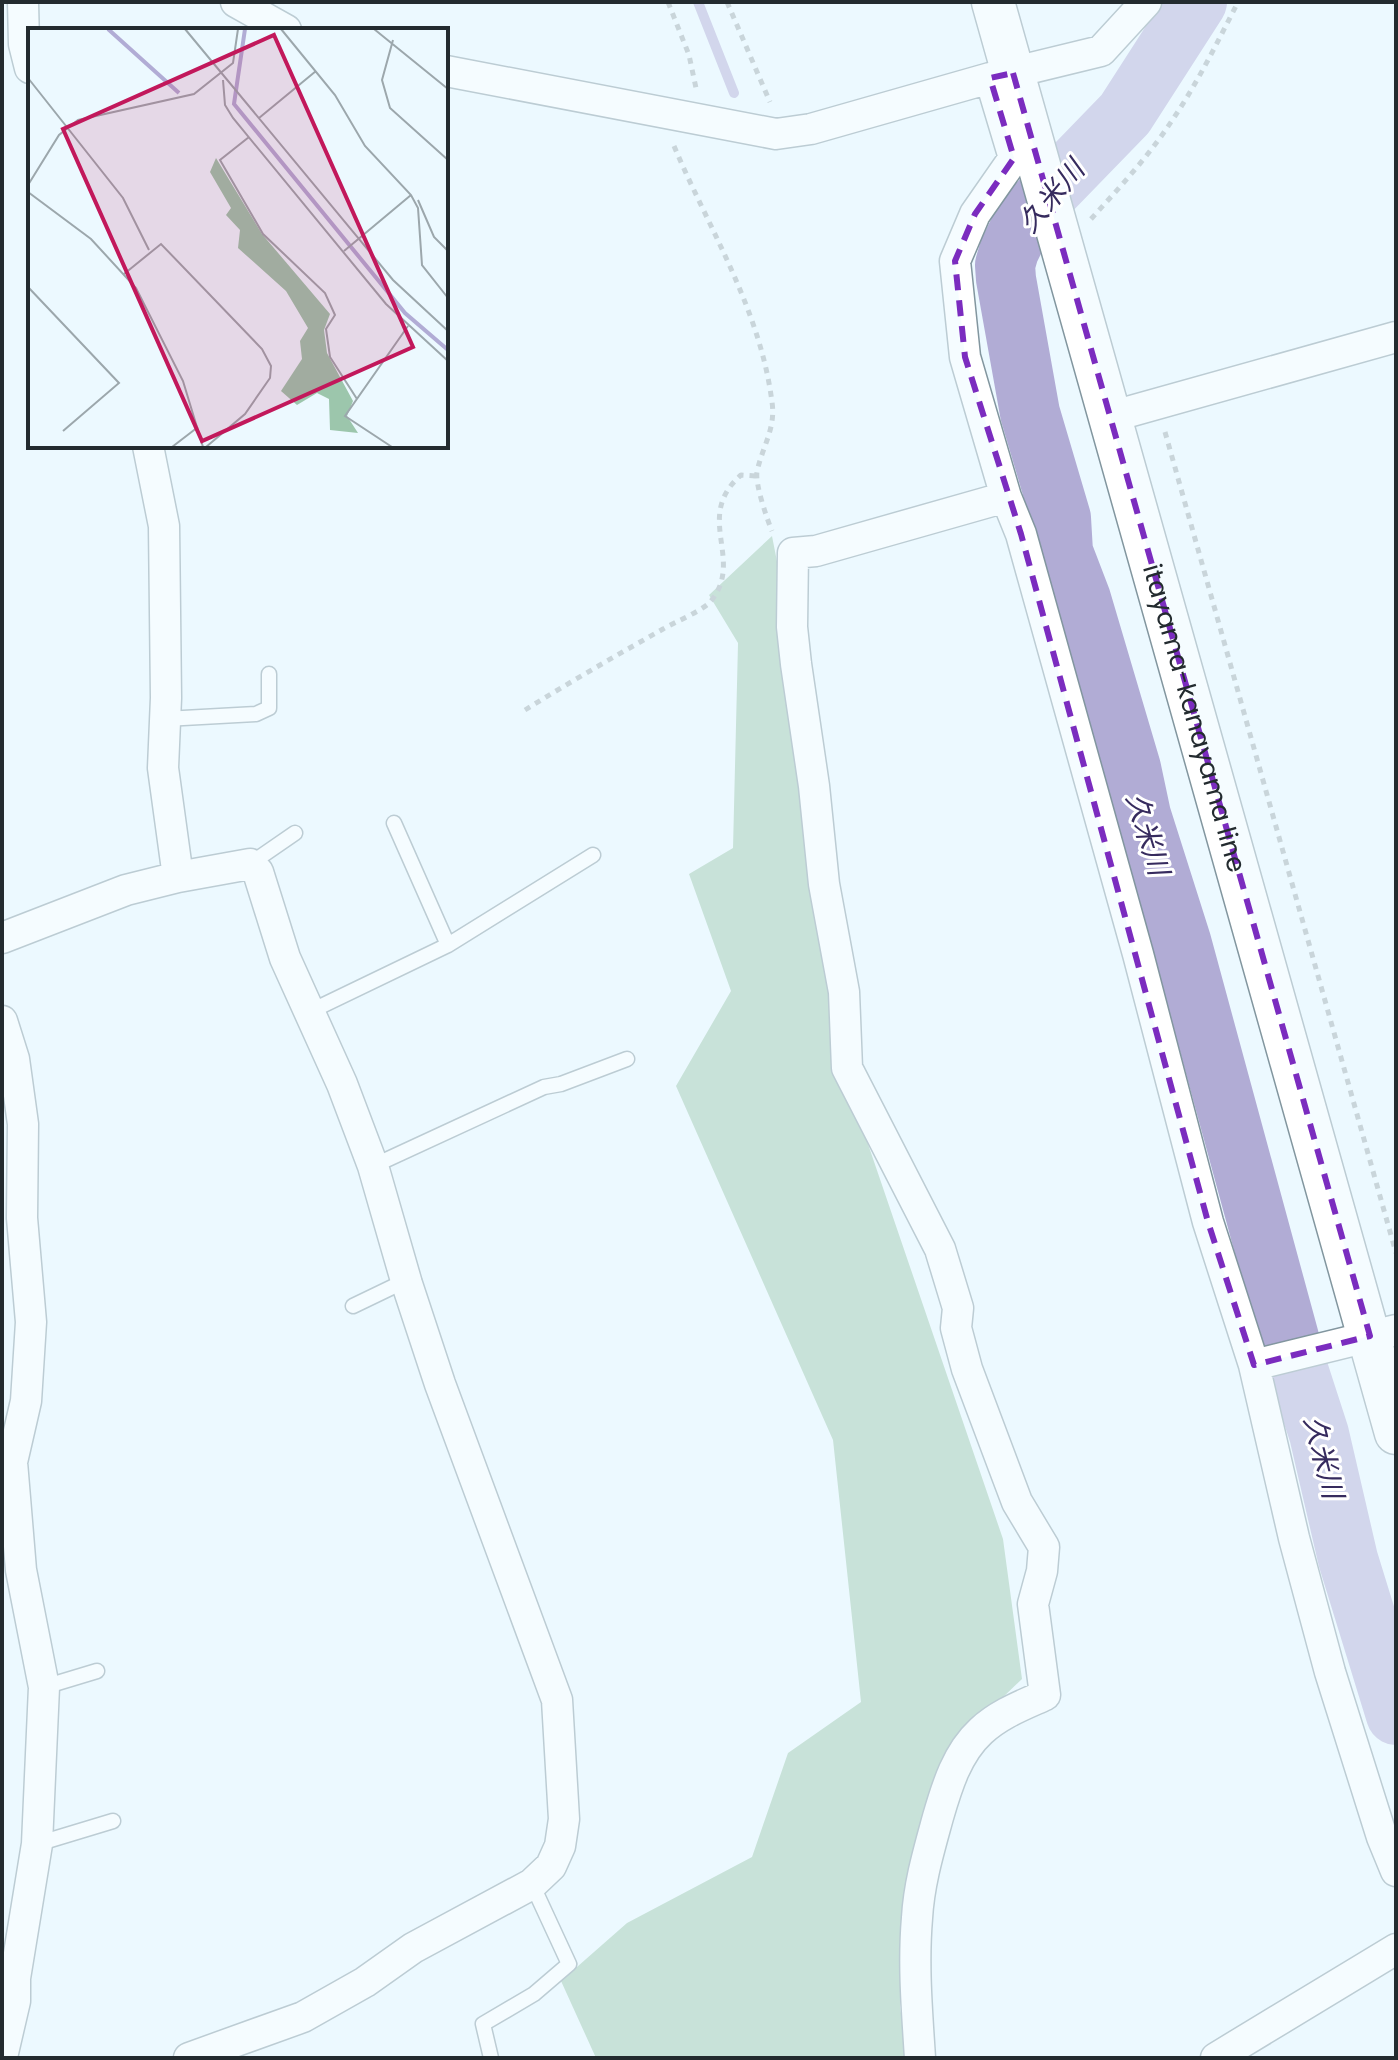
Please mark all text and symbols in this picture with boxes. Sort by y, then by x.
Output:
inset map [28,28,448,448]
water label: 久米川 [1009,149,1095,241]
street label: itayama-kanayama line [1134,560,1255,876]
water label: 久米川 [1117,788,1179,883]
water label: 久米川 [1294,1412,1353,1505]

